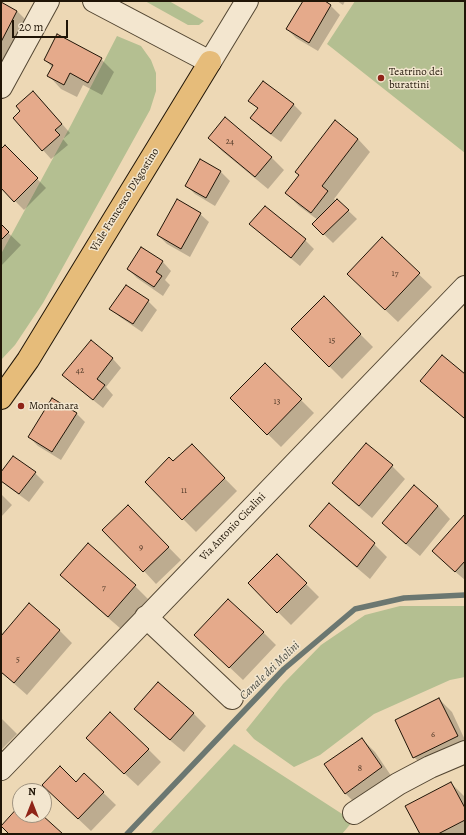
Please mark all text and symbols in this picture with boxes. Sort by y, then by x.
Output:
scale bar [14,12,70,38]
text: 20 m [19,19,43,35]
place label: Teatrino dei burattini [389,65,443,91]
marker: Teatrino dei burattini [376,73,386,83]
house number: 24 [226,137,234,147]
street label: Viale Francesco D'Agostino [88,146,162,254]
house number: 17 [392,269,398,279]
house number: 15 [329,336,335,346]
house number: 42 [76,366,84,376]
house number: 13 [274,397,280,407]
place label: Montanara [29,399,79,413]
marker: Montanara [16,401,26,411]
house number: 11 [181,486,187,496]
street label: Via Antonio Cicalini [197,490,269,564]
house number: 9 [139,543,143,553]
house number: 7 [102,583,106,593]
water label: Canale dei Molini [237,639,303,703]
house number: 5 [16,655,20,665]
house number: 6 [431,730,435,740]
house number: 8 [358,764,362,774]
north arrow [12,783,52,823]
text: N [28,784,36,799]

